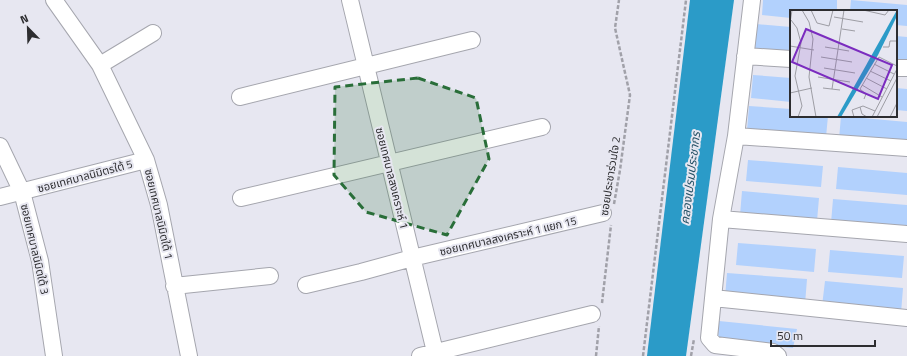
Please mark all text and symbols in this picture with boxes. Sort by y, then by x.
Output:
north arrow [8,8,48,48]
text: N [17,10,31,28]
inset map [790,10,897,117]
street label: ซอยเทศบาลสงเคราะห์ 1 [372,126,412,230]
water label: คลองเปรมประชากร [675,129,705,225]
street label: ซอยประชาร่วมใจ 2 [596,135,624,217]
street label: ซอยเทศบาลนิมิตรใต้ 5 [36,156,134,196]
street label: ซอยเทศบาลนิมิตใต้ 1 [141,167,177,261]
street label: ซอยเทศบาลนิมิตใต้ 3 [17,202,53,296]
street label: ซอยเทศบาลสงเคราะห์ 1 แยก 15 [438,212,578,260]
scale bar [771,322,875,348]
text: 50 m [777,326,803,345]

